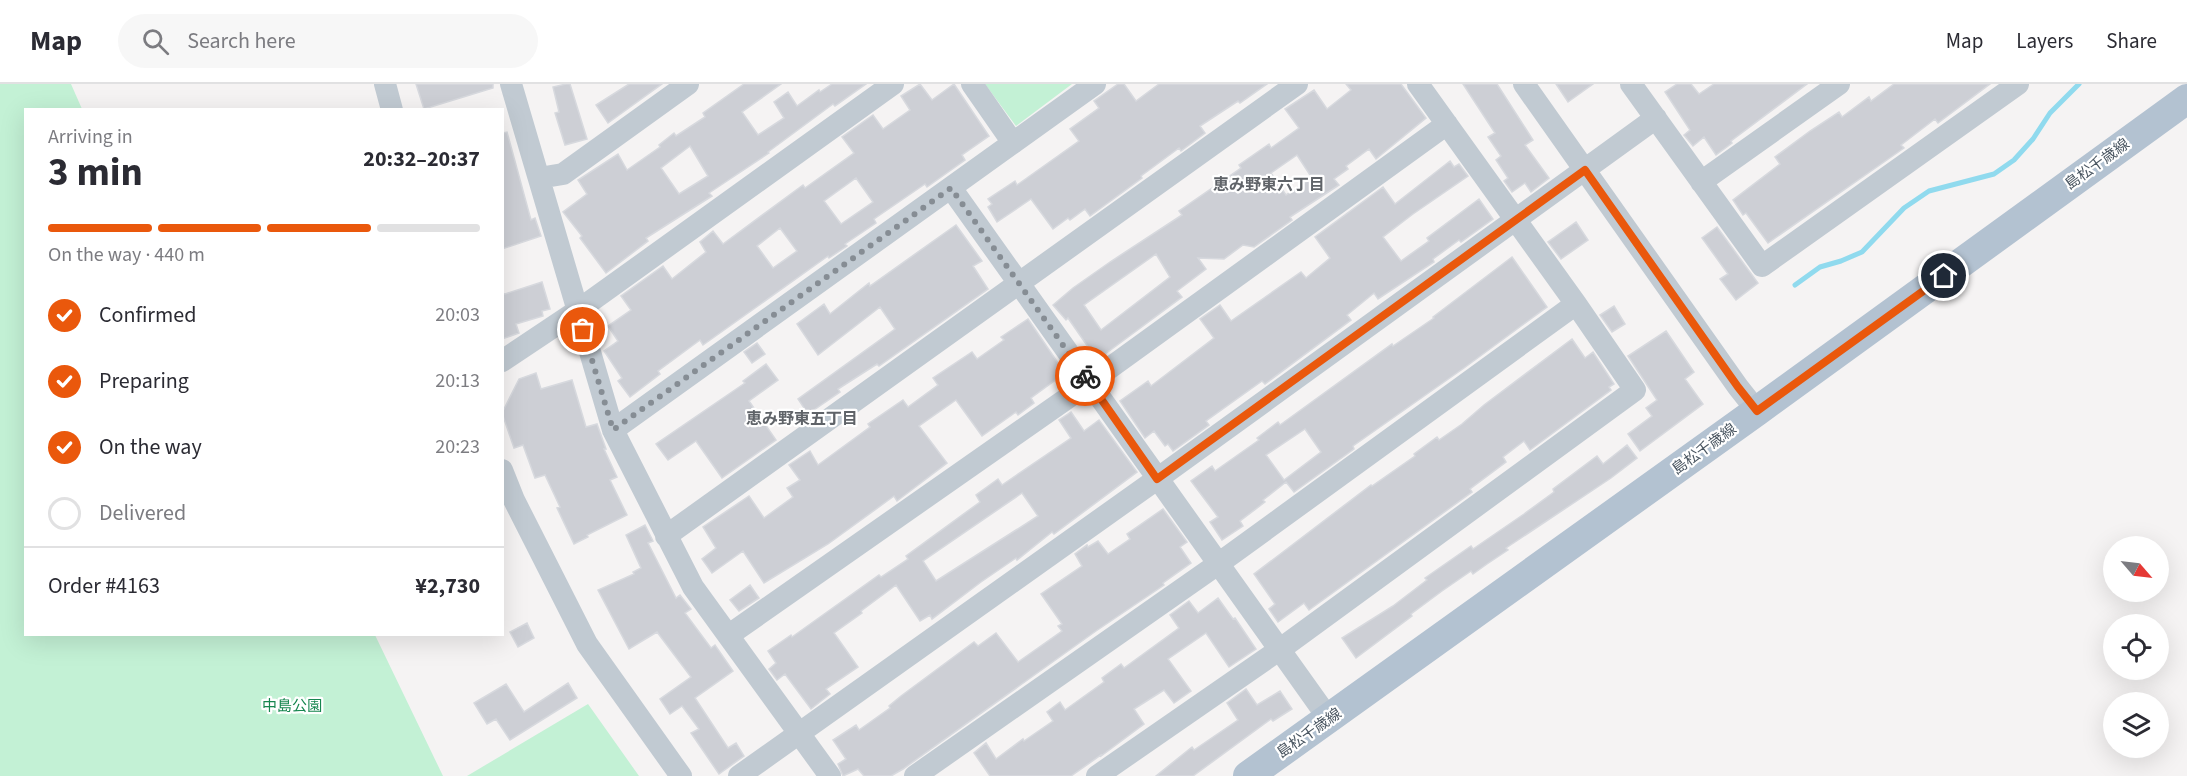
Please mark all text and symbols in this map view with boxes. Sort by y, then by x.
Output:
search box [118,14,538,68]
text: Map [30,21,82,61]
icon: search [139,25,172,58]
text: Search here [187,25,296,57]
text: Map [1946,26,1983,56]
text: Layers [2016,26,2073,56]
text: Share [2106,26,2157,56]
text: Arriving in [48,123,133,151]
street label: 島松千歳線 [2061,134,2134,195]
text: 20:32–20:37 [363,143,480,175]
text: 3 min [48,145,143,201]
district label: 恵み野東六丁目 [1213,174,1325,196]
text: On the way · 440 m [48,241,205,269]
pin [1918,250,1969,301]
icon: home [1927,259,1960,292]
icon: check [48,299,81,332]
text: Confirmed [99,299,196,331]
text: 20:03 [435,301,480,329]
pin [557,304,608,355]
icon: bag [566,313,599,346]
courier [1055,346,1115,406]
icon: bike [1069,360,1102,393]
icon: check [48,365,81,398]
text: Preparing [99,365,189,397]
text: 20:13 [435,367,480,395]
district label: 恵み野東五丁目 [746,408,858,430]
street label: 島松千歳線 [1668,419,1741,480]
icon: check [48,431,81,464]
text: On the way [99,431,202,463]
text: 20:23 [435,433,480,461]
text: Delivered [99,497,186,529]
north arrow [2103,536,2169,602]
map controls [2103,536,2169,758]
text: Order #4163 [48,570,160,602]
text: ¥2,730 [415,570,480,602]
button: locate [2103,614,2169,680]
button: layers [2103,692,2169,758]
park label: 中島公園 [262,696,322,717]
street label: 島松千歳線 [1273,703,1346,764]

